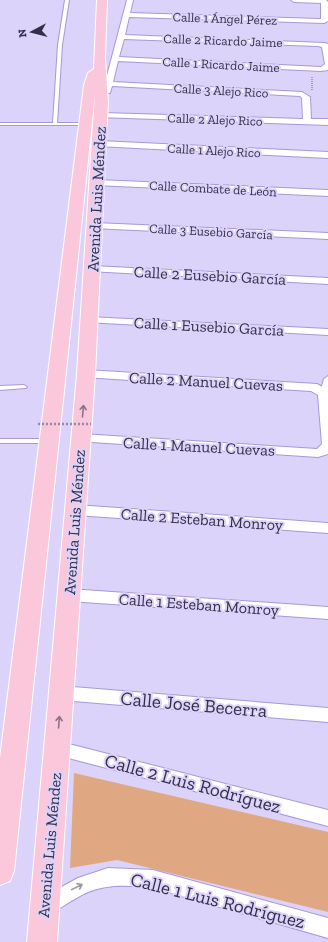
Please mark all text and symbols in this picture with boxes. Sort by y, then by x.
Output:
street label: Calle 1 Ángel Pérez [172,9,278,28]
north arrow [12,12,52,52]
text: N [16,28,30,38]
street label: Calle 2 Ricardo Jaime [163,31,283,50]
street label: Calle 1 Ricardo Jaime [162,54,280,75]
street label: Calle 3 Alejo Rico [173,81,269,101]
street label: Calle 2 Alejo Rico [167,110,263,130]
street label: Avenida Luis Méndez [83,126,110,272]
street label: Calle 1 Alejo Rico [167,141,261,161]
street label: Calle Combate de León [149,178,278,199]
street label: Calle 3 Eusebio García [149,221,274,242]
street label: Calle 2 Eusebio García [133,262,287,289]
street label: Calle 1 Eusebio García [133,313,285,340]
street label: Calle 2 Manuel Cuevas [128,368,283,395]
one-way arrow [79,405,86,418]
street label: Calle 1 Manuel Cuevas [122,433,275,460]
street label: Avenida Luis Méndez [60,449,89,595]
street label: Calle 2 Esteban Monroy [120,504,285,535]
street label: Calle 1 Esteban Monroy [118,589,280,620]
street label: Calle José Becerra [120,687,268,722]
one-way arrow [55,716,63,729]
street label: Calle 2 Luis Rodríguez [102,749,284,818]
street label: Avenida Luis Méndez [34,772,65,918]
street label: Calle 1 Luis Rodríguez [128,868,308,933]
one-way arrow [71,883,83,890]

